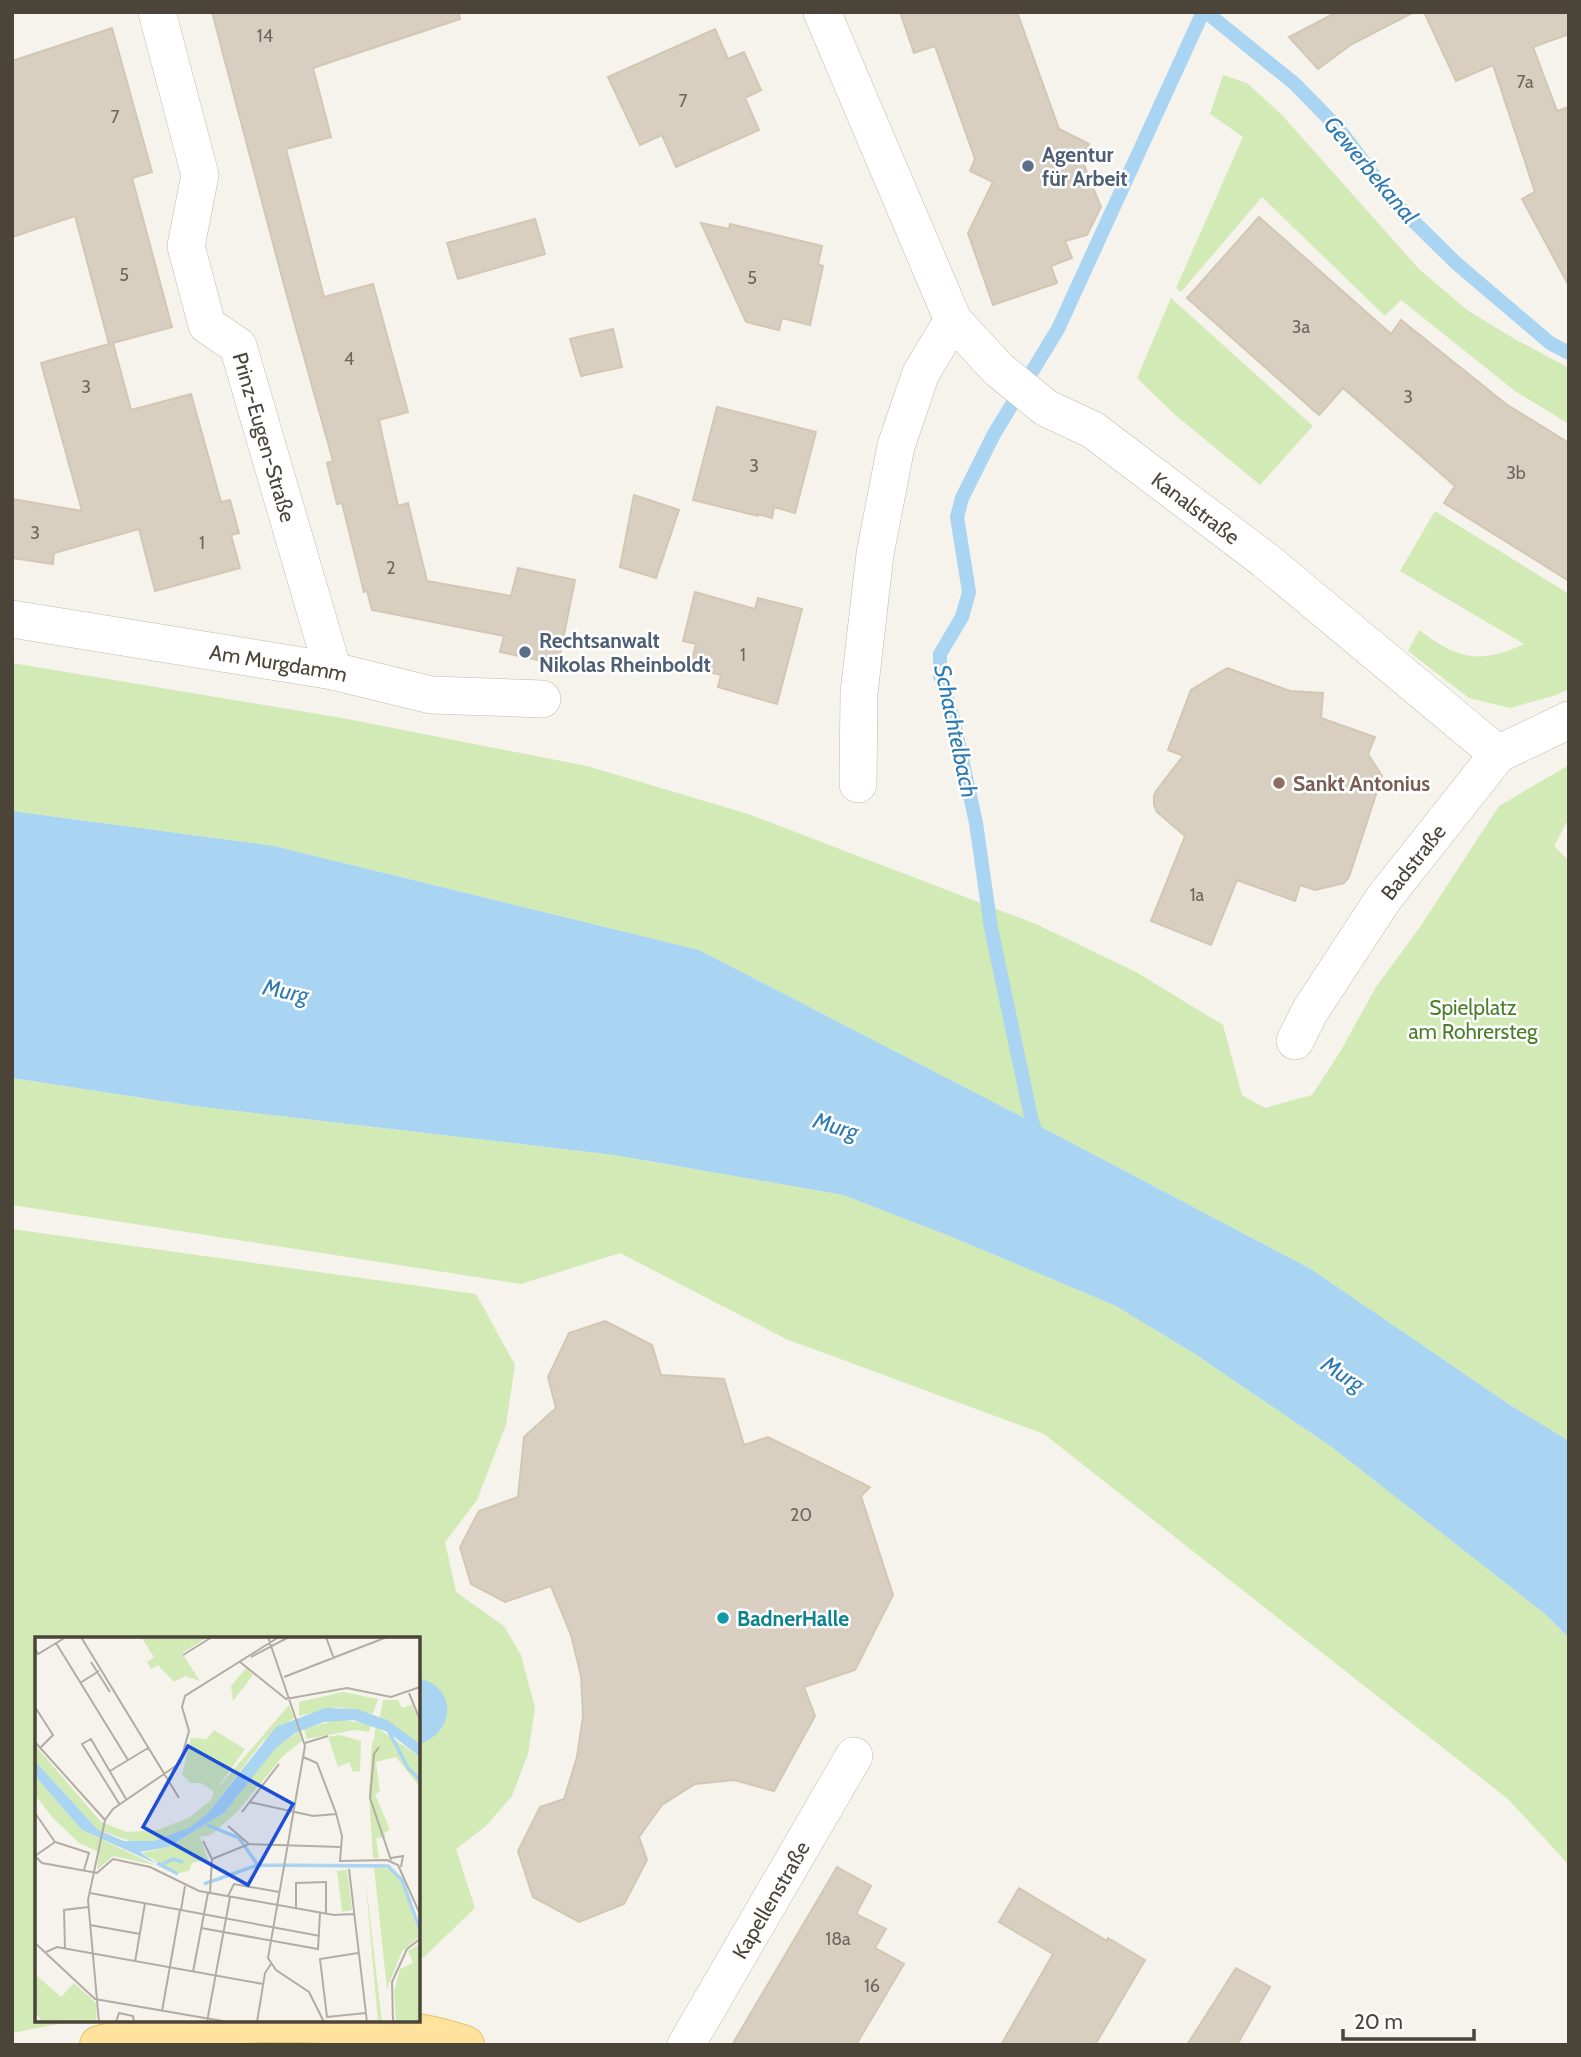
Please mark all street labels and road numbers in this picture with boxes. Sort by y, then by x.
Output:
street label: Prinz-Eugen-Straße [228,349,301,525]
street label: Kanalstraße [1147,466,1245,549]
street label: Am Murgdamm [208,639,350,687]
street label: Badstraße [1375,819,1450,904]
street label: Kapellenstraße [726,1836,815,1963]

